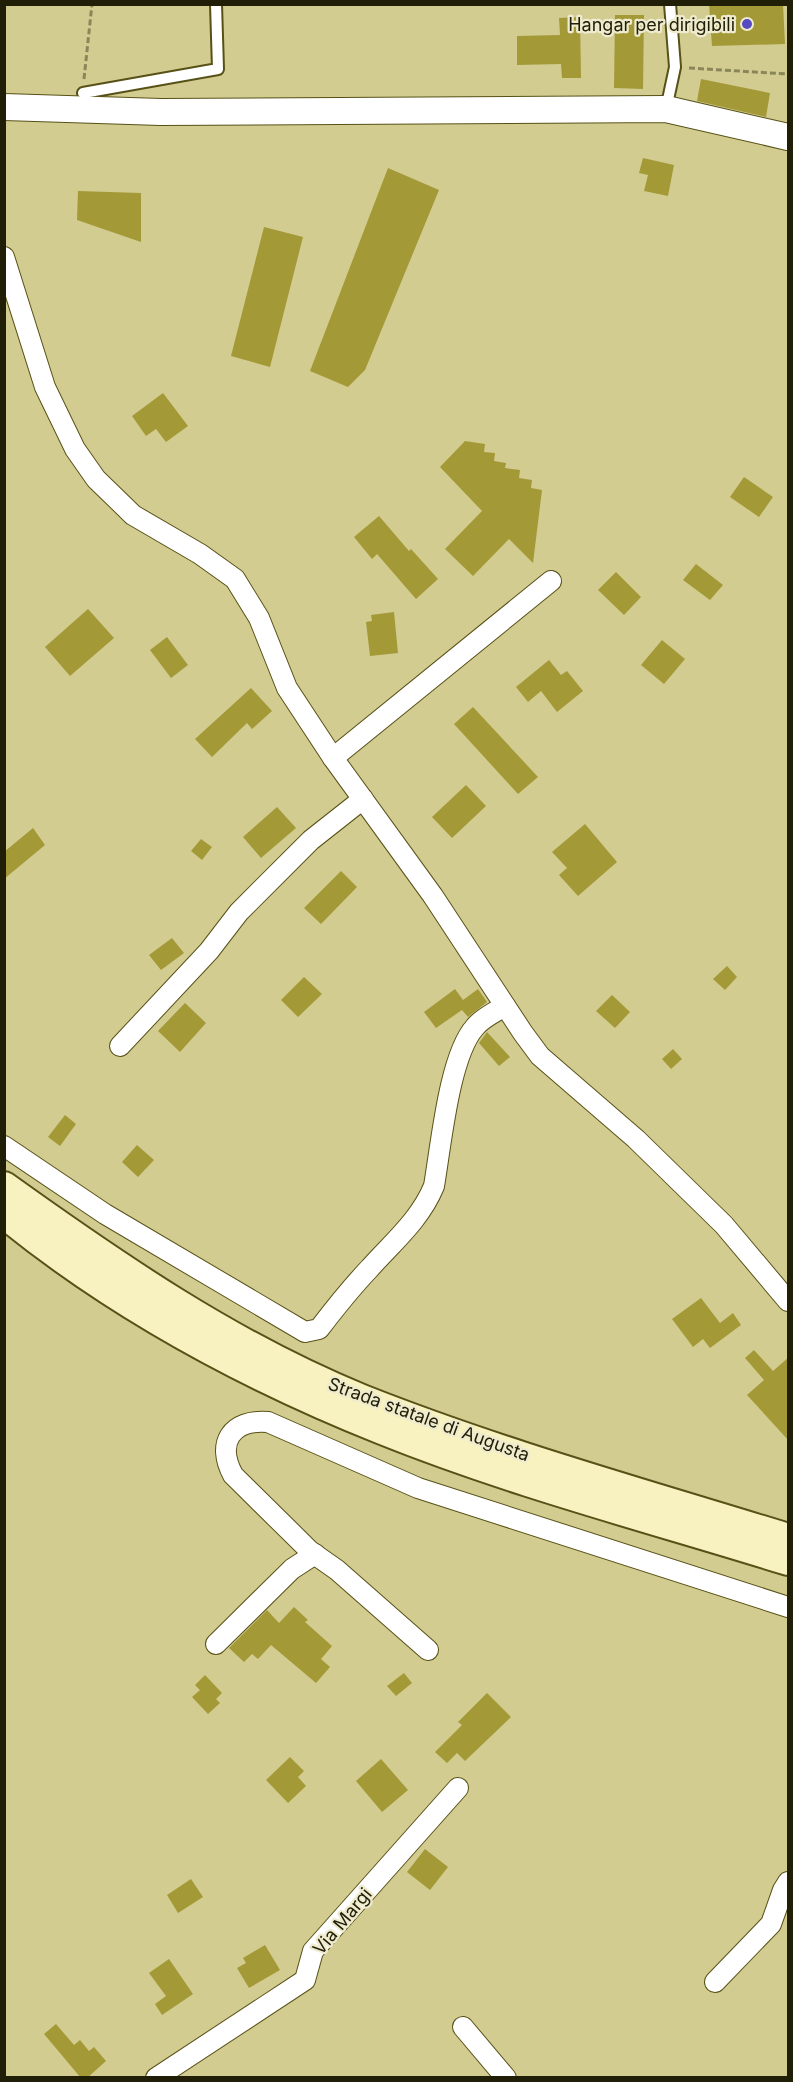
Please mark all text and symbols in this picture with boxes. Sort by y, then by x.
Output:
place label: Hangar per dirigibili [568,14,735,35]
marker: Hangar per dirigibili [740,17,754,31]
street label: Strada statale di Augusta [325,1373,533,1465]
street label: Via Margi [308,1884,376,1958]

